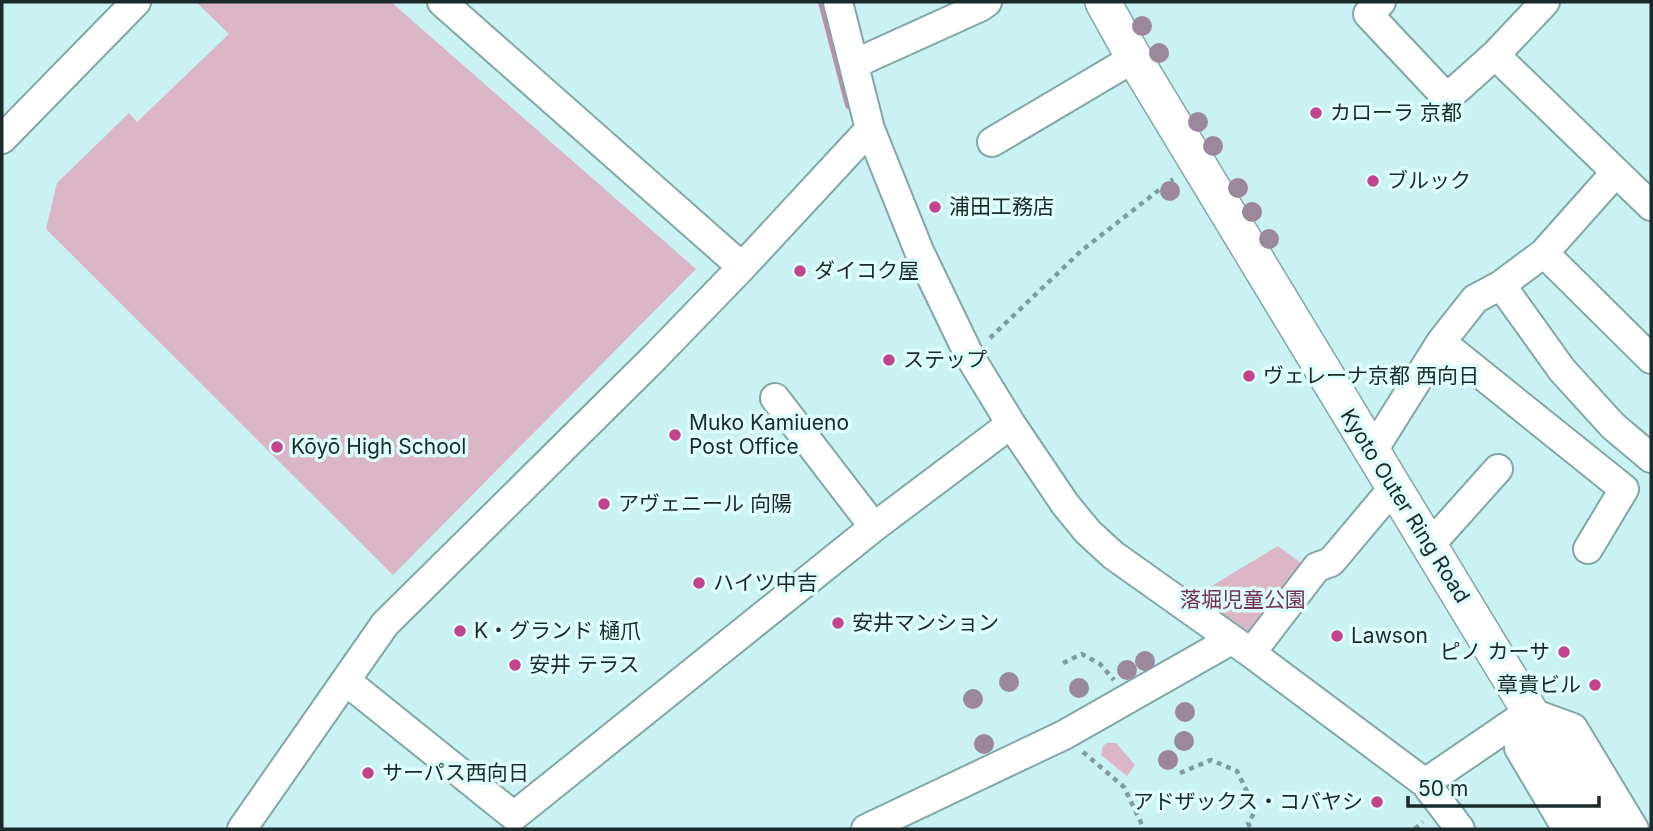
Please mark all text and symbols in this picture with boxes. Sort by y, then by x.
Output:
place label: カローラ 京都 [1330,100,1462,125]
marker: カローラ 京都 [1308,105,1324,121]
place label: ブルック [1387,168,1471,193]
marker: ブルック [1365,173,1381,189]
place label: 浦田工務店 [949,194,1054,219]
marker: 浦田工務店 [927,199,943,215]
place label: ダイコク屋 [814,258,919,283]
marker: ダイコク屋 [792,263,808,279]
place label: ステップ [903,347,987,372]
marker: ステップ [881,352,897,368]
place label: ヴェレーナ京都 西向日 [1263,363,1479,388]
marker: ヴェレーナ京都 西向日 [1241,368,1257,384]
street label: Kyoto Outer Ring Road [1335,404,1475,607]
place label: Muko Kamiueno Post Office [689,410,849,459]
marker: Muko Kamiueno Post Office [667,427,683,443]
place label: Kōyō High School [291,434,466,459]
marker: Kōyō High School [269,439,285,455]
place label: アヴェニール 向陽 [618,491,792,516]
marker: アヴェニール 向陽 [596,496,612,512]
place label: ハイツ中吉 [713,570,818,595]
marker: ハイツ中吉 [691,575,707,591]
park label: 落堀児童公園 [1180,587,1306,612]
place label: 安井マンション [852,610,999,635]
marker: 安井マンション [830,615,846,631]
place label: K・グランド 樋爪 [474,618,641,643]
marker: K・グランド 樋爪 [452,623,468,639]
place label: Lawson [1351,623,1428,648]
marker: Lawson [1329,628,1345,644]
place label: ピノ カーサ [1440,639,1550,664]
marker: ピノ カーサ [1556,644,1572,660]
place label: 安井 テラス [529,652,640,677]
marker: 安井 テラス [507,657,523,673]
place label: 章貴ビル [1497,672,1581,697]
marker: 章貴ビル [1587,677,1603,693]
place label: サーパス西向日 [382,760,529,785]
scale bar [1408,764,1599,808]
marker: サーパス西向日 [360,765,376,781]
text: 50 m [1418,776,1468,801]
place label: アドザックス・コバヤシ [1133,789,1363,814]
marker: アドザックス・コバヤシ [1369,794,1385,810]

